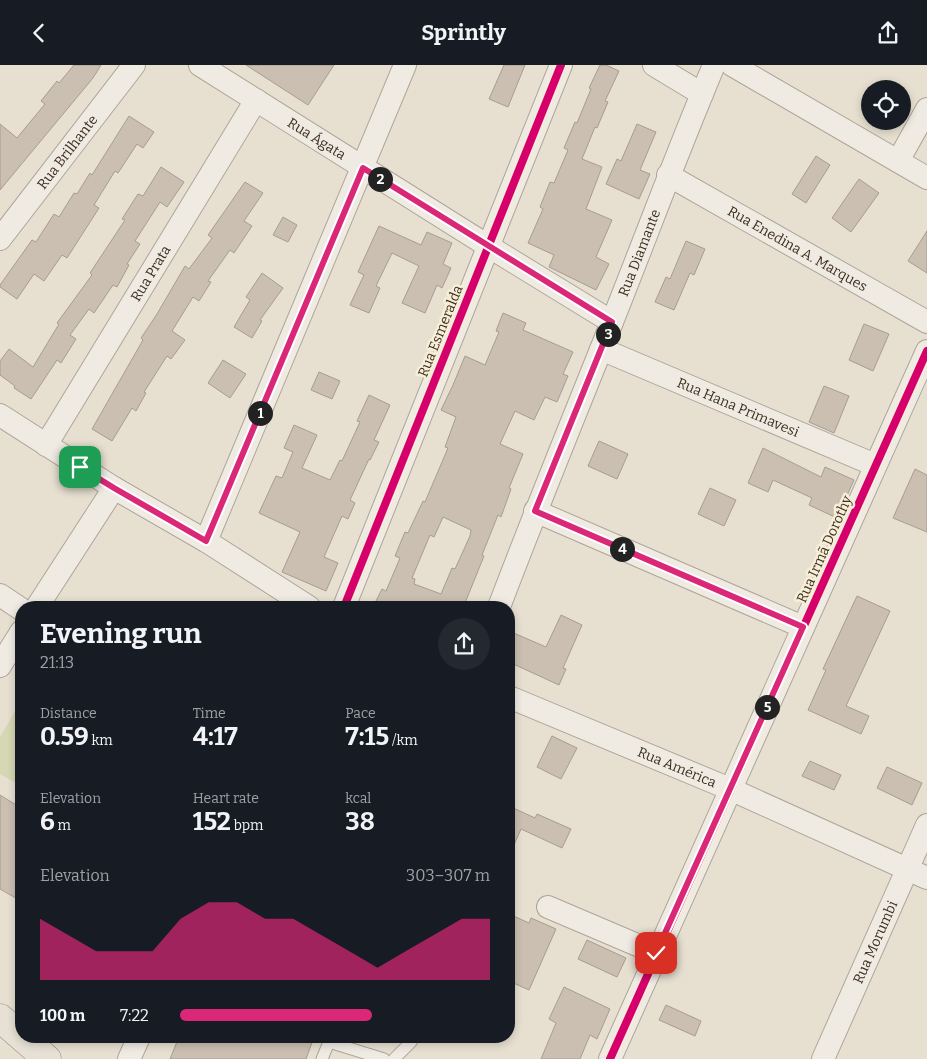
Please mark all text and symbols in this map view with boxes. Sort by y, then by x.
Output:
icon: back [25,19,53,47]
text: Sprintly [421,19,506,46]
icon: share [874,19,902,47]
map controls [861,80,911,130]
button: locate [861,80,911,130]
street label: Rua Brilhante [34,112,101,193]
street label: Rua Ágata [284,114,349,164]
pin: 2 [368,167,392,191]
text: 2 [377,171,384,188]
street label: Rua Enedina A. Marques [724,203,870,295]
street label: Rua Diamante [615,207,664,299]
street label: Rua Prata [127,242,175,305]
street label: Rua Esmeralda [414,283,467,380]
pin: 3 [596,321,620,347]
text: 3 [604,326,613,343]
street label: Rua Hana Primavesi [674,374,802,441]
pin: 1 [248,401,272,425]
text: 1 [257,405,264,422]
pin [59,446,101,488]
icon: arrive [66,453,94,481]
street label: Rua Irmã Dorothy [793,492,856,605]
pin: 4 [610,537,634,561]
text: 4 [618,541,627,558]
text: Evening run [40,617,201,650]
button: share [438,618,490,670]
text: 21:13 [40,653,74,672]
pin: 5 [754,695,780,719]
text: 5 [764,699,771,716]
text: Distance [40,705,97,722]
text: Time [193,705,226,722]
text: Pace [345,705,376,722]
text: 0.59 [40,722,89,752]
text: 4:17 [193,722,238,752]
text: 7:15 [345,722,389,752]
text: km [89,732,113,749]
text: /km [389,732,418,749]
street label: Rua América [635,743,719,791]
text: Elevation [40,790,101,807]
text: Heart rate [193,790,259,807]
text: kcal [345,790,371,807]
text: 6 [40,807,55,837]
text: 152 [193,807,231,837]
text: 38 [345,807,375,837]
text: m [55,817,71,834]
text: bpm [231,817,263,834]
text: Elevation [40,866,110,885]
text: 303–307 m [406,866,490,885]
street label: Rua Morumbi [850,898,901,986]
pin [635,932,677,974]
icon: check [642,939,670,967]
text: 100 m [40,1006,85,1025]
text: 7:22 [120,1006,149,1025]

